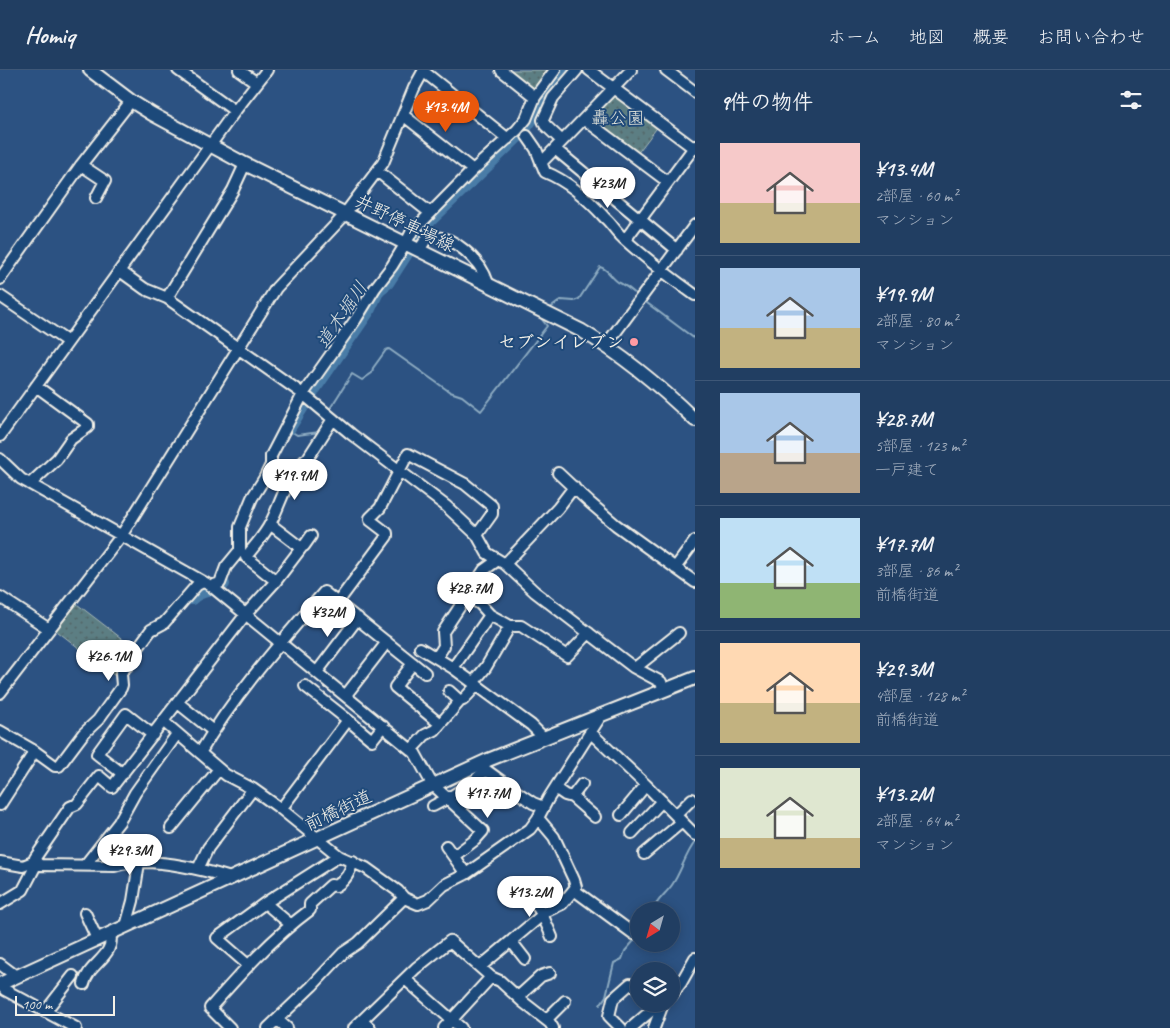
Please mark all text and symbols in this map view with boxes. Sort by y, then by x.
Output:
text: Homiq [25,20,75,50]
text: ホーム [828,26,881,48]
text: 地図 [909,26,945,48]
text: 概要 [973,26,1009,48]
text: お問い合わせ [1037,26,1145,48]
icon: filters [1117,86,1145,114]
text: 9件の物件 [720,89,813,115]
pin: ¥13.4M [405,90,487,133]
text: ¥13.4M [424,97,468,117]
park label: 轟公園 [591,107,645,129]
text: ¥13.4M [875,156,932,182]
icon: home [760,163,820,223]
pin: ¥23M [578,166,638,209]
text: ¥23M [591,173,625,193]
text: 2部屋 · 60 m² [875,186,957,206]
street label: 井野停車場線 [352,189,458,257]
text: マンション [875,210,954,230]
water label: 道木堀川 [311,277,373,353]
text: ¥19.9M [875,281,932,307]
icon: home [760,288,820,348]
text: 2部屋 · 80 m² [875,311,957,331]
place label: セブンイレブン [498,331,624,353]
text: マンション [875,335,954,355]
marker: セブンイレブン [628,336,640,348]
text: ¥28.7M [875,406,932,432]
icon: home [760,413,820,473]
text: 5部屋 · 123 m² [875,436,965,456]
pin: ¥19.9M [254,458,336,501]
text: 一戸建て [875,460,939,480]
text: ¥19.9M [273,465,317,485]
text: ¥17.7M [875,531,932,557]
icon: home [760,538,820,598]
text: 3部屋 · 86 m² [875,561,957,581]
pin: ¥28.7M [429,572,511,614]
text: ¥28.7M [448,578,492,598]
text: 前橋街道 [875,585,939,605]
pin: ¥32M [298,596,358,638]
text: ¥32M [311,602,345,622]
pin: ¥26.1M [68,640,150,682]
text: ¥26.1M [87,646,131,666]
text: ¥29.3M [875,656,932,682]
icon: home [760,663,820,723]
text: 4部屋 · 128 m² [875,686,965,706]
text: 前橋街道 [875,710,939,730]
pin: ¥17.7M [447,776,529,819]
text: ¥13.2M [875,781,932,807]
text: ¥17.7M [466,783,510,803]
street label: 前橋街道 [301,785,375,835]
icon: home [760,788,820,848]
text: 2部屋 · 64 m² [875,811,957,831]
pin: ¥29.3M [89,834,171,876]
text: マンション [875,835,954,855]
text: ¥29.3M [108,840,152,860]
pin: ¥13.2M [489,876,571,918]
text: ¥13.2M [508,882,552,902]
north arrow [630,902,680,952]
map controls [630,902,680,1012]
button: layers [630,962,680,1012]
scale bar [15,993,115,1016]
text: 100 m [22,996,52,1013]

